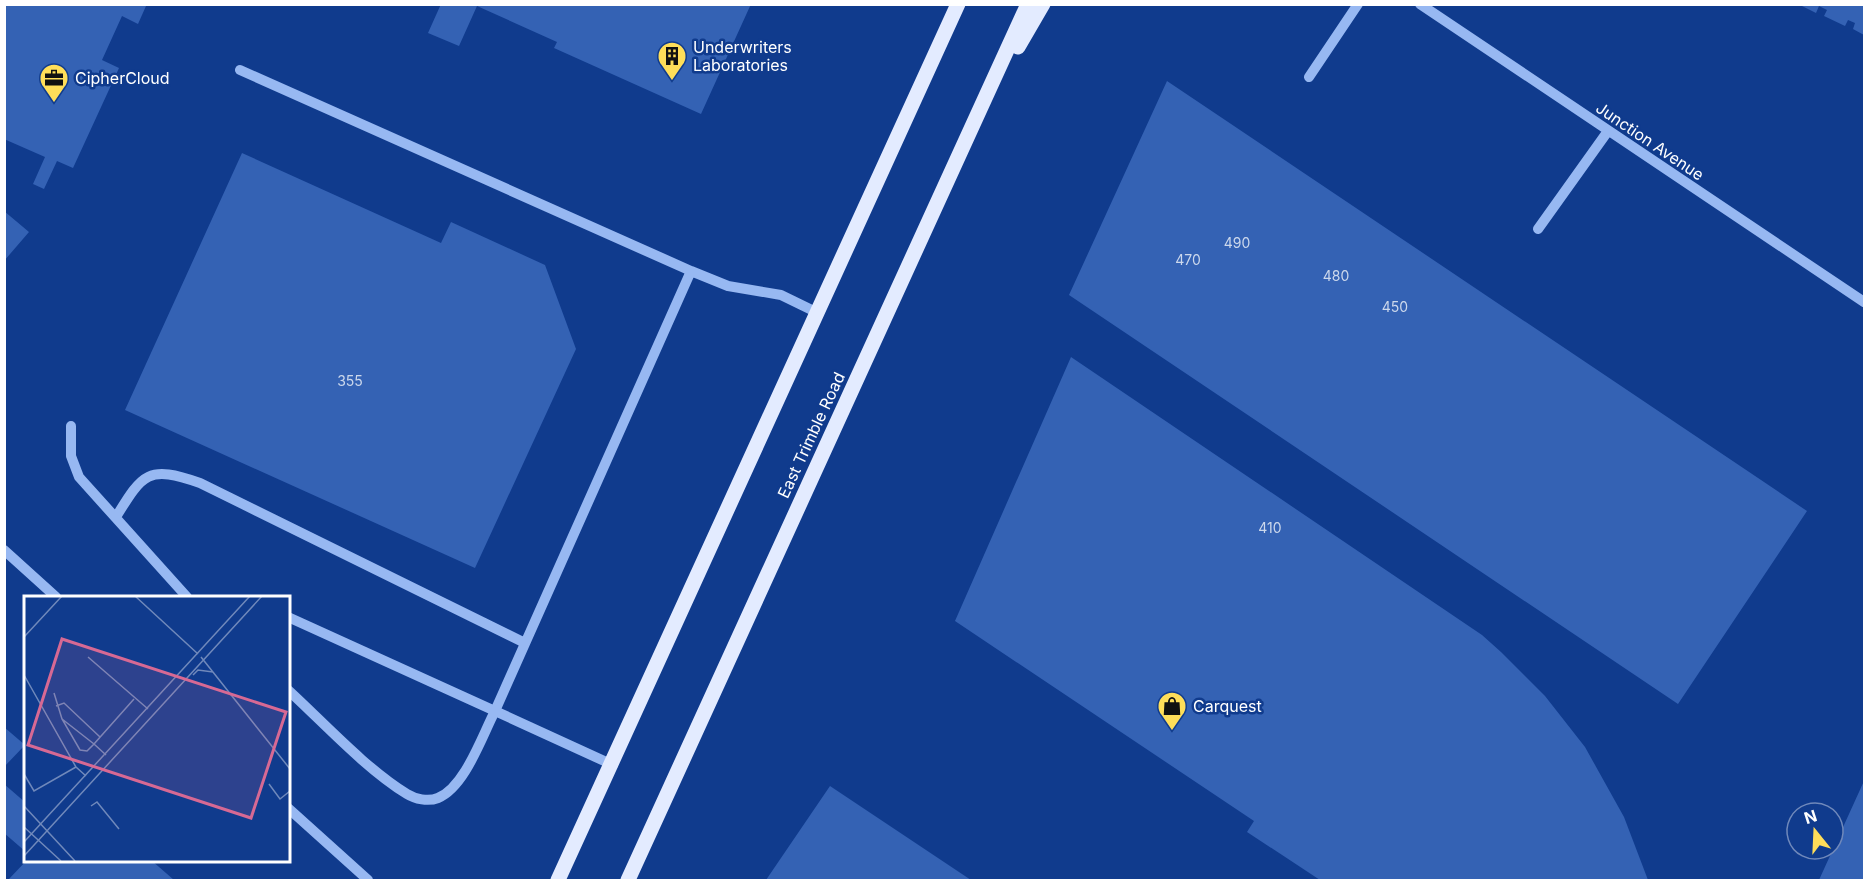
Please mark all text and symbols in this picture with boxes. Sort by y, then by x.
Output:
place label: Underwriters Laboratories [693,37,792,75]
building icon: Underwriters Laboratories [656,40,688,82]
office icon: CipherCloud [38,62,70,104]
place label: CipherCloud [75,68,170,88]
street label: Junction Avenue [1592,97,1708,185]
house number: 490 [1224,234,1250,251]
house number: 470 [1175,251,1201,268]
house number: 480 [1323,267,1349,284]
house number: 450 [1382,298,1408,315]
street label: East Trimble Road [773,369,849,501]
house number: 355 [337,372,363,389]
house number: 410 [1258,519,1282,536]
inset map [24,596,290,861]
shop icon: Carquest [1156,690,1188,732]
place label: Carquest [1193,696,1262,716]
north arrow [1785,801,1845,861]
text: N [1801,805,1819,828]

